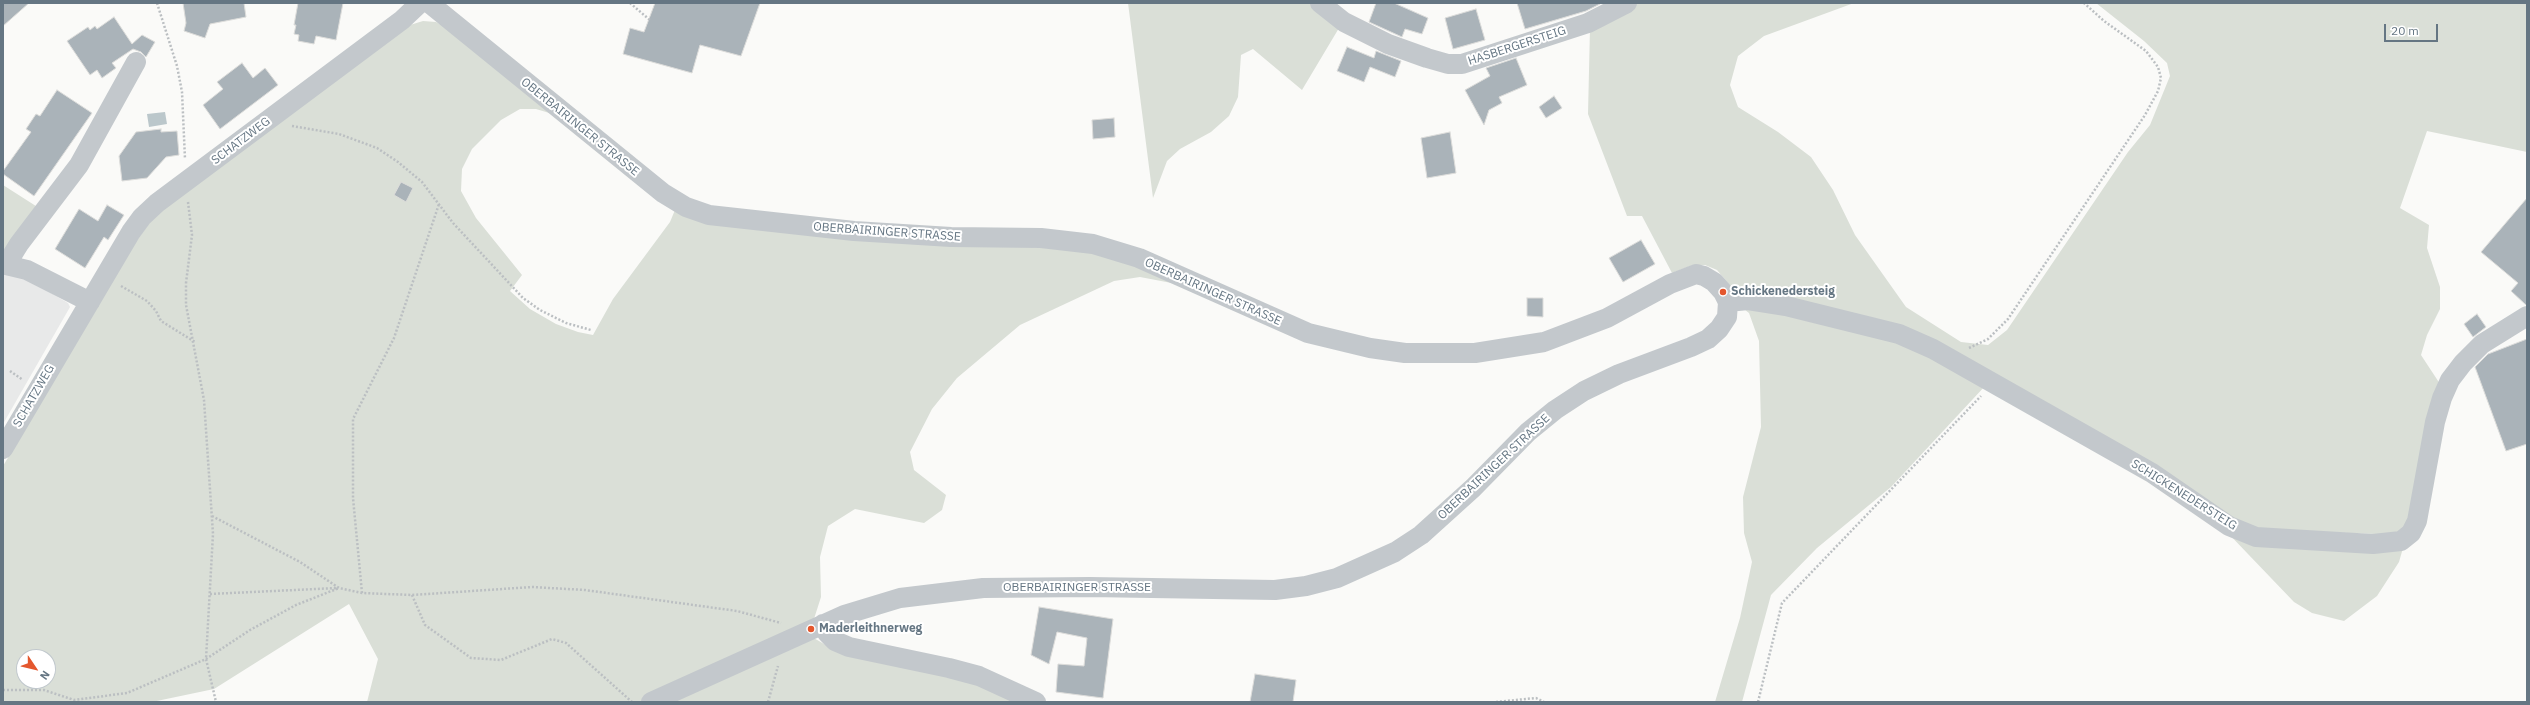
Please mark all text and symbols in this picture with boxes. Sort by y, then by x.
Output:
scale bar [2386,16,2440,42]
street label: HASBERGERSTEIG [1466,23,1568,69]
text: 20 m [2391,23,2419,38]
street label: OBERBAIRINGER STRASSE [518,75,642,179]
street label: SCHATZWEG [209,114,273,168]
street label: OBERBAIRINGER STRASSE [813,220,961,244]
street label: OBERBAIRINGER STRASSE [1143,255,1283,329]
place label: Schickenedersteig [1731,285,1835,299]
marker: Schickenedersteig [1718,287,1728,297]
street label: SCHATZWEG [10,362,58,430]
street label: OBERBAIRINGER STRASSE [1435,411,1553,523]
street label: SCHICKENEDERSTEIG [2129,457,2239,533]
street label: OBERBAIRINGER STRASSE [1003,581,1151,595]
place label: Maderleithnerweg [819,622,922,636]
marker: Maderleithnerweg [806,624,816,634]
north arrow [16,649,56,689]
text: N [37,668,53,683]

